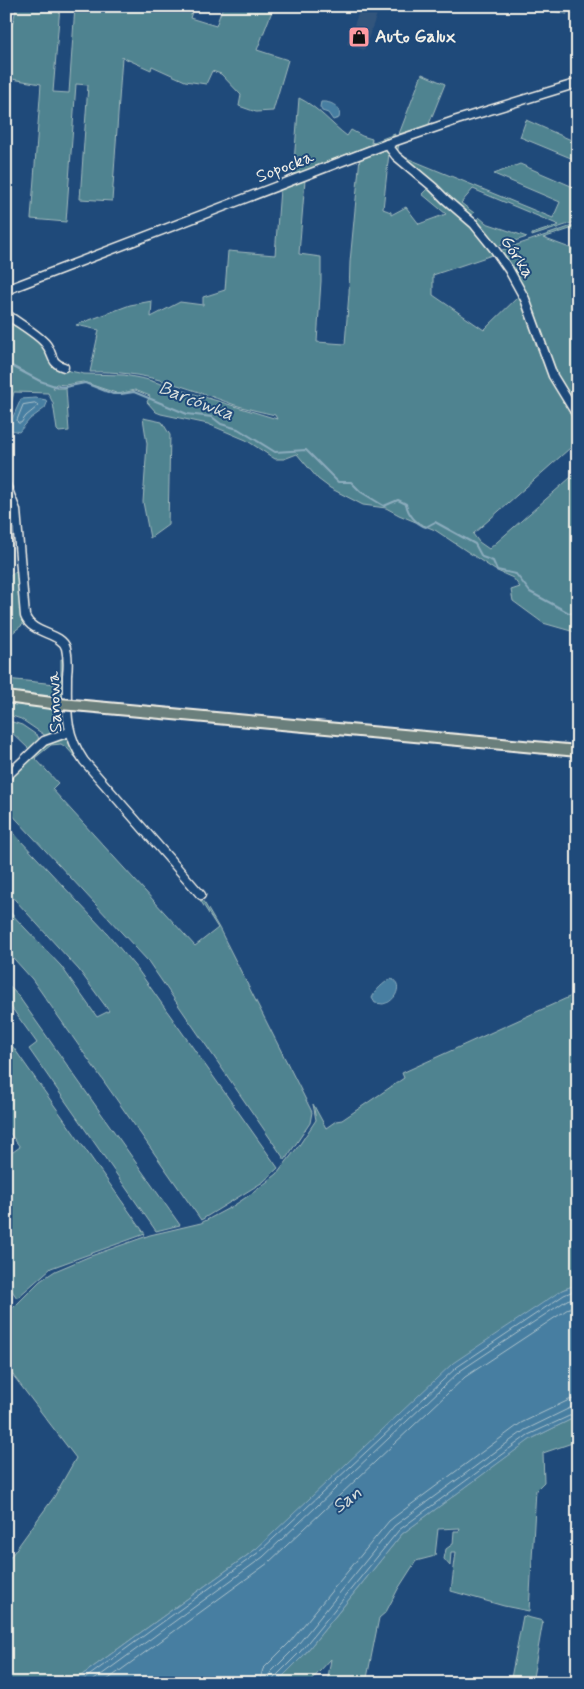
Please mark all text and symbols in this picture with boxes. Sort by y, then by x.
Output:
shop icon: Auto Galux [347,25,371,49]
place label: Auto Galux [375,25,457,49]
street label: Sopocka [253,145,317,189]
street label: Górka [494,231,540,283]
water label: Barcówka [155,375,238,427]
street label: Sanowa [41,671,69,733]
water label: San [327,1481,367,1519]

